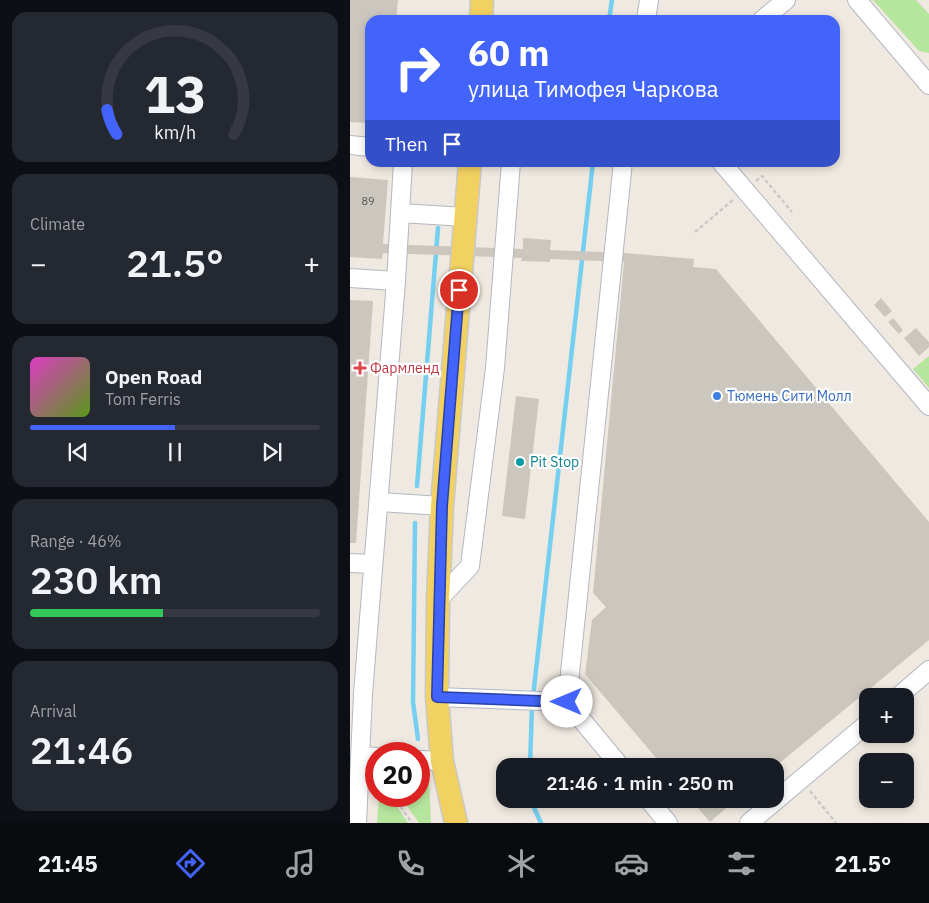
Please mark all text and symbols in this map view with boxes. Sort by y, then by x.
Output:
text: 60 m [468,30,550,76]
icon: right [385,35,450,100]
text: 13 [144,60,206,127]
text: улица Тимофея Чаркова [468,74,719,103]
text: km/h [154,121,196,144]
icon: arrive [438,130,466,158]
text: Then [385,132,428,156]
house number: 89 [361,194,375,208]
text: Climate [30,214,85,234]
text: 21.5° [126,238,224,287]
text: − [30,245,47,282]
text: + [303,245,320,282]
pin [438,269,480,311]
icon: arrive [445,276,473,304]
place label: Фармленд [370,359,439,377]
marker: Фармленд [354,362,366,374]
text: Open Road [105,365,202,389]
place label: Тюмень Сити Молл [727,387,852,405]
text: Tom Ferris [105,389,181,409]
marker: Тюмень Сити Молл [711,390,723,402]
icon: previous [64,438,92,466]
icon: pause [161,438,189,466]
icon: next [258,438,286,466]
place label: Pit Stop [530,453,579,471]
marker: Pit Stop [514,456,526,468]
text: Range · 46% [30,531,122,551]
text: 230 km [30,555,162,604]
position arrow [540,675,592,727]
map controls [859,688,914,808]
button: + [859,688,914,743]
text: Arrival [30,701,77,721]
text: 21:46 [30,725,133,774]
speed limit sign: 20 [365,742,430,807]
button: − [859,753,914,808]
text: 21:46 · 1 min · 250 m [546,771,734,795]
icon: directions [173,846,208,881]
icon: music [283,846,318,881]
icon: phone [393,846,428,881]
icon: climate [504,846,539,881]
icon: car [614,846,649,881]
icon: filters [724,846,759,881]
text: 21:45 [38,849,98,878]
text: 21.5° [835,849,891,878]

